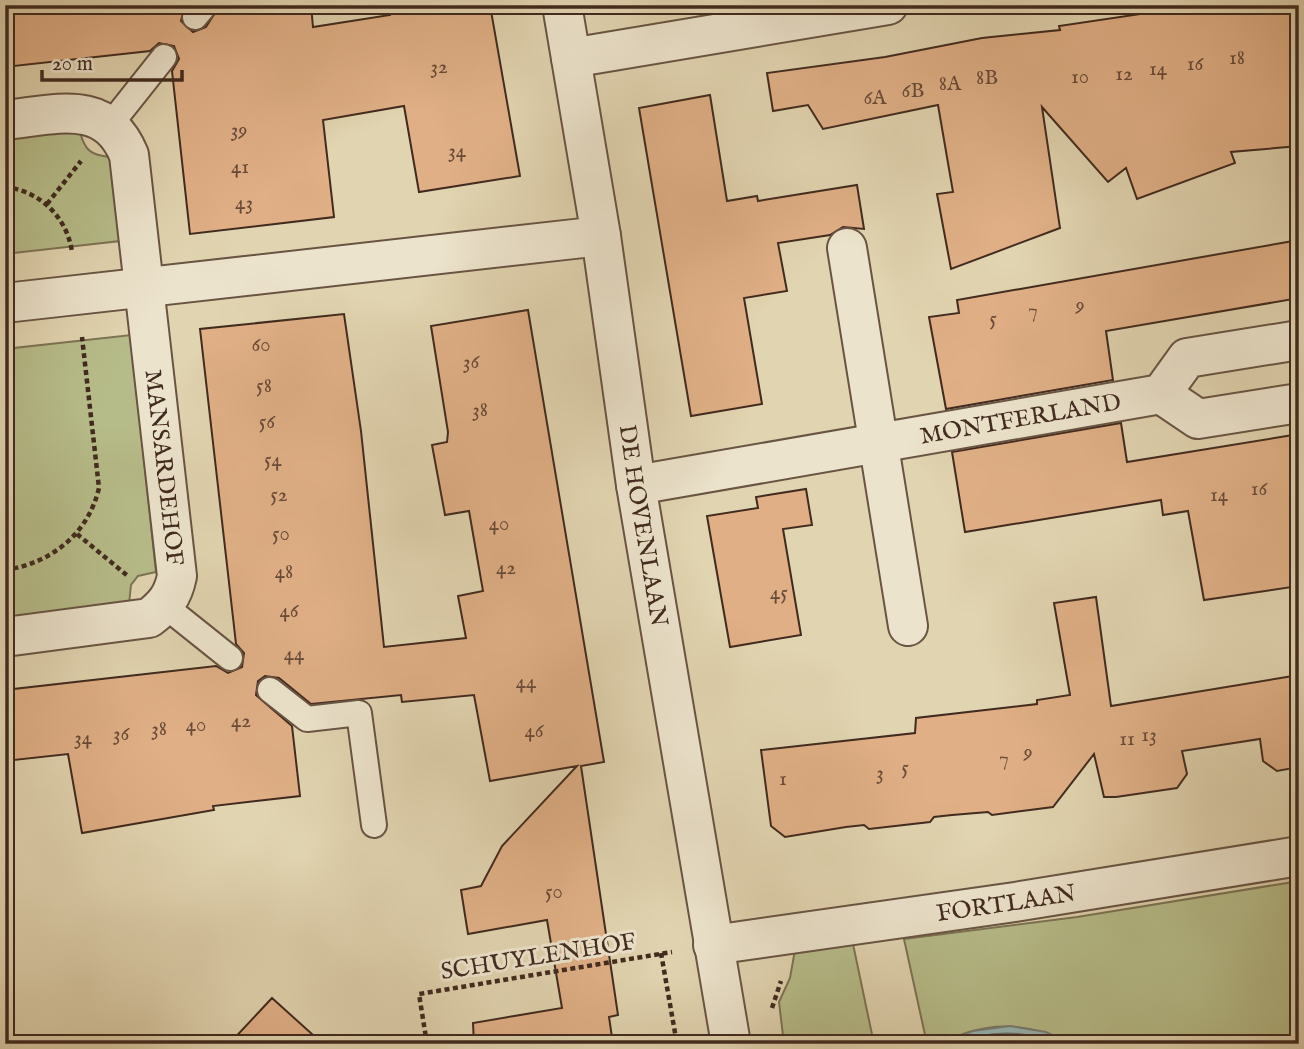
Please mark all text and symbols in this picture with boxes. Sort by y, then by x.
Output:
scale bar [42,38,182,82]
house number: 18 [1229,45,1245,72]
text: 20 m [52,51,93,78]
house number: 16 [1187,51,1204,78]
house number: 32 [430,54,448,81]
house number: 14 [1149,56,1168,83]
house number: 12 [1115,61,1133,88]
house number: 10 [1071,64,1089,91]
house number: 8B [976,65,998,92]
house number: 8A [939,71,962,98]
house number: 6B [902,78,924,105]
house number: 6A [863,85,887,112]
house number: 39 [230,117,248,144]
house number: 34 [448,138,467,165]
house number: 41 [231,154,249,181]
house number: 43 [235,190,253,217]
house number: 9 [1074,292,1085,319]
house number: 7 [1028,298,1038,325]
house number: 5 [989,306,997,333]
house number: 60 [251,332,271,359]
house number: 36 [463,349,480,376]
street label: MANSARDEHOF [137,368,190,567]
house number: 58 [256,373,272,400]
street label: MONTFERLAND [918,387,1123,453]
house number: 38 [472,397,488,424]
house number: 56 [259,409,276,436]
street label: DE HOVENLAAN [611,423,674,629]
house number: 54 [264,447,283,474]
house number: 16 [1251,476,1268,503]
house number: 52 [270,482,288,509]
house number: 14 [1210,482,1229,509]
house number: 40 [489,511,509,538]
house number: 50 [272,521,290,548]
house number: 42 [496,555,516,582]
house number: 48 [275,559,293,586]
house number: 45 [770,580,788,607]
house number: 46 [279,598,300,625]
house number: 44 [284,641,305,668]
house number: 44 [516,669,537,696]
house number: 42 [231,708,251,735]
house number: 40 [186,712,206,739]
house number: 38 [151,716,167,743]
house number: 46 [524,718,545,745]
house number: 36 [113,721,130,748]
house number: 13 [1141,722,1157,749]
house number: 34 [74,725,93,752]
house number: 11 [1119,726,1135,753]
house number: 9 [1022,739,1033,766]
house number: 7 [999,746,1009,773]
house number: 5 [901,755,909,782]
house number: 3 [876,760,884,787]
house number: 1 [779,766,787,793]
street label: FORTLAAN [935,878,1078,930]
house number: 50 [545,879,563,906]
street label: SCHUYLENHOF [438,927,638,988]

